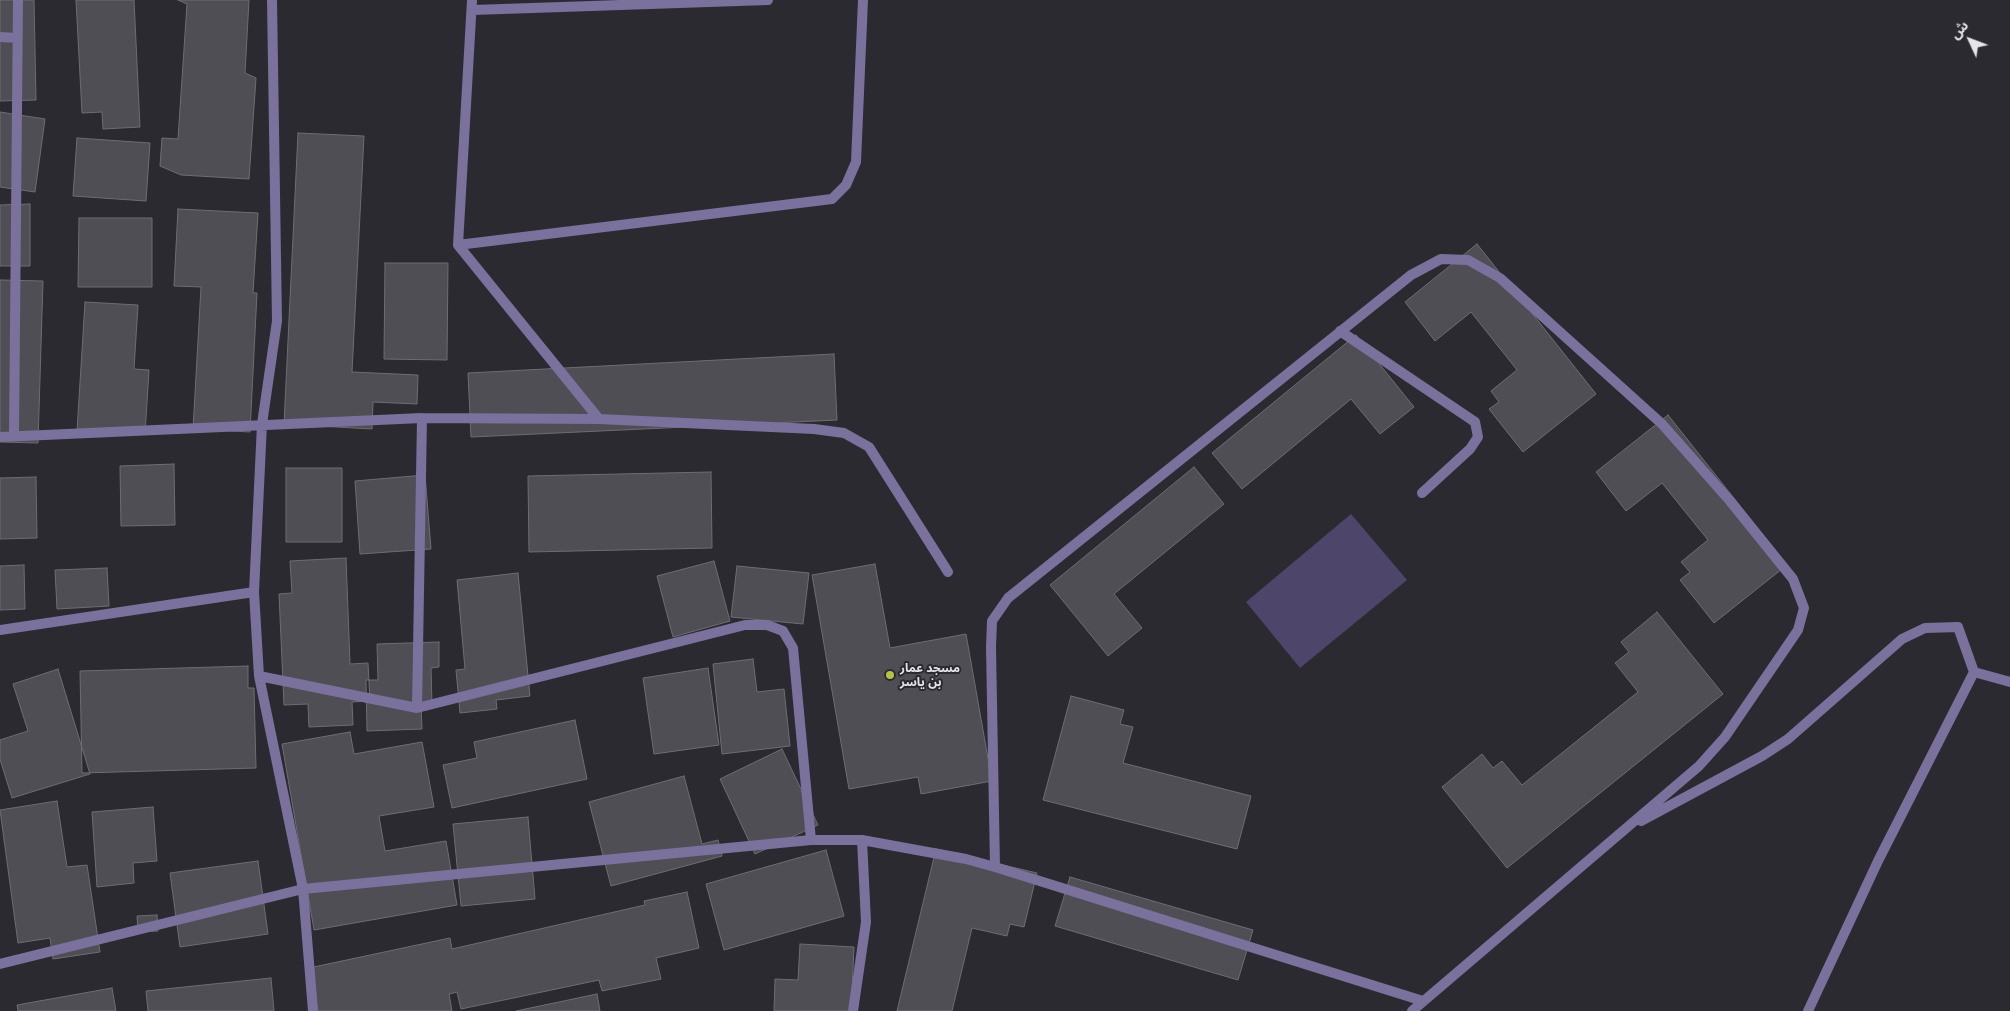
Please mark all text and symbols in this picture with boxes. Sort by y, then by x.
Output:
north arrow [1945,15,1995,65]
text: ش [1946,17,1972,43]
place label: مسجد عمار بن ياسر [900,661,960,689]
marker: مسجد عمار بن ياسر [884,669,896,681]

